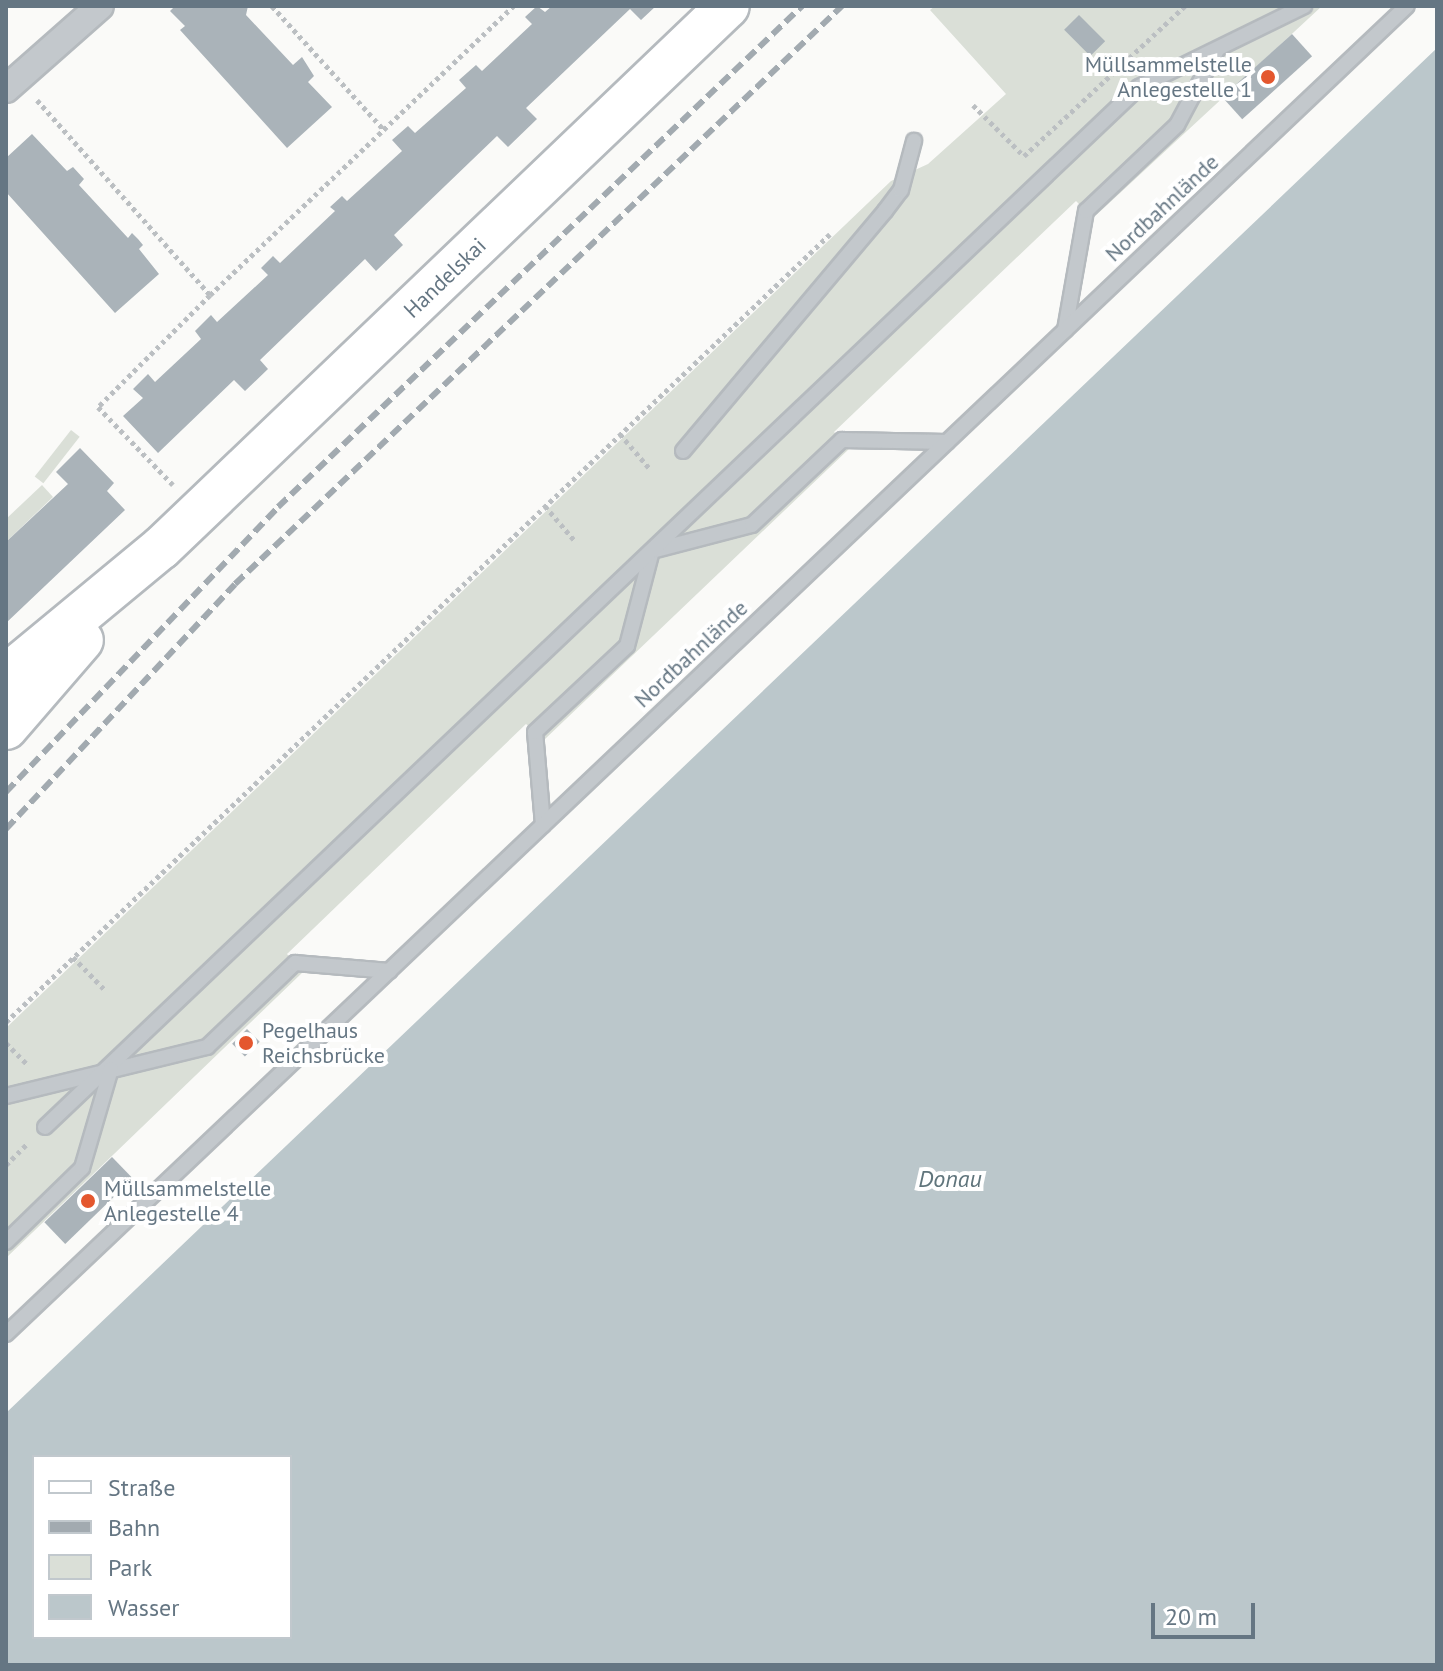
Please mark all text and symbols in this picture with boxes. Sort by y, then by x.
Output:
place label: Müllsammelstelle Anlegestelle 1 [1085,51,1252,102]
marker: Müllsammelstelle Anlegestelle 1 [1259,68,1277,86]
street label: Nordbahnlände [1100,149,1224,267]
street label: Handelskai [399,232,491,324]
street label: Nordbahnlände [629,595,753,713]
place label: Pegelhaus Reichsbrücke [262,1017,385,1068]
marker: Pegelhaus Reichsbrücke [237,1034,255,1052]
water label: Donau [918,1165,982,1193]
place label: Müllsammelstelle Anlegestelle 4 [104,1175,271,1226]
marker: Müllsammelstelle Anlegestelle 4 [79,1192,97,1210]
legend [32,1455,292,1639]
text: Straße [108,1472,175,1503]
text: Bahn [108,1512,160,1543]
text: Park [108,1552,152,1583]
scale bar [1155,1587,1259,1637]
text: Wasser [108,1592,179,1623]
text: 20 m [1165,1601,1217,1632]

